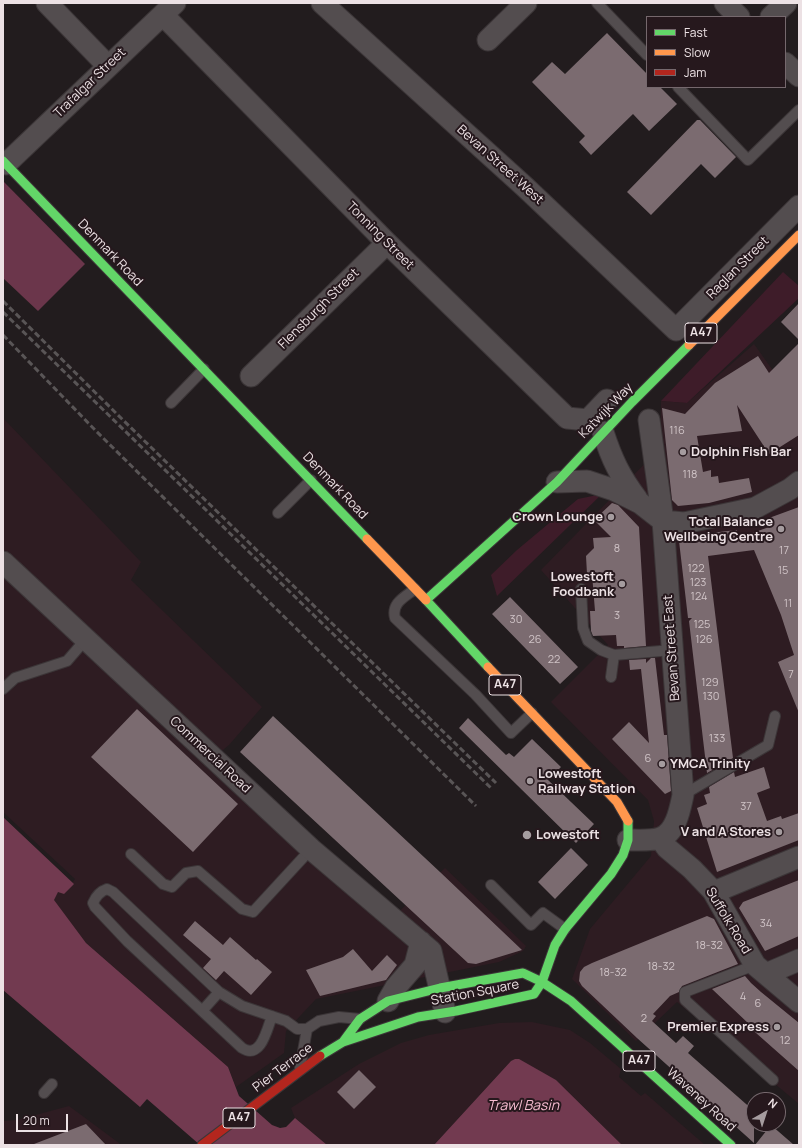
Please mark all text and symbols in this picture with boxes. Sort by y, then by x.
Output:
legend [646,16,786,88]
text: Fast [684,24,708,41]
text: Slow [684,44,710,61]
street label: Trafalgar Street [51,45,129,121]
text: Jam [684,64,706,81]
street label: Bevan Street West [454,122,546,208]
street label: Tonning Street [343,199,417,273]
street label: Denmark Road [74,216,146,290]
street label: Raglan Street [704,234,772,302]
street label: Flensburgh Street [275,265,363,353]
road number: A47 [685,323,717,343]
street label: Katwijk Way [576,380,636,442]
house number: 116 [669,424,685,438]
place label: Dolphin Fish Bar [691,444,791,460]
marker: Dolphin Fish Bar [678,447,688,457]
street label: Denmark Road [299,449,371,523]
house number: 118 [683,468,697,482]
place label: Crown Lounge [512,509,603,525]
marker: Crown Lounge [606,512,616,522]
place label: Total Balance Wellbeing Centre [664,514,773,545]
marker: Total Balance Wellbeing Centre [776,524,786,534]
house number: 8 [614,542,620,556]
house number: 17 [779,544,789,558]
house number: 122 [688,562,704,576]
house number: 15 [778,564,788,578]
place label: Lowestoft Foodbank [550,569,614,600]
house number: 123 [690,576,706,590]
marker: Lowestoft Foodbank [617,579,627,589]
house number: 124 [691,590,707,604]
street label: Bevan Street East [661,594,683,702]
house number: 11 [784,597,792,611]
house number: 3 [614,609,620,623]
house number: 30 [510,613,522,627]
house number: 125 [694,618,710,632]
house number: 26 [528,633,542,647]
house number: 126 [695,633,713,647]
house number: 22 [548,653,560,667]
house number: 7 [788,668,794,682]
road number: A47 [489,675,521,695]
house number: 129 [701,676,719,690]
house number: 130 [702,690,720,704]
street label: Commercial Road [166,714,254,796]
house number: 133 [709,732,725,746]
house number: 6 [645,752,651,766]
place label: YMCA Trinity [670,756,750,772]
marker: YMCA Trinity [657,759,667,769]
place label: Lowestoft Railway Station [538,766,635,797]
marker: Lowestoft Railway Station [525,776,535,786]
house number: 37 [740,800,752,814]
place label: V and A Stores [681,824,771,840]
place label: Lowestoft [536,827,600,843]
marker: V and A Stores [774,827,784,837]
marker: Lowestoft [521,829,533,841]
street label: Suffolk Road [702,885,754,957]
house number: 34 [760,917,772,931]
house number: 18-32 [695,939,723,953]
house number: 18-32 [647,960,675,974]
house number: 18-32 [599,966,627,980]
street label: Station Square [430,977,520,1009]
house number: 4 [740,990,746,1004]
house number: 6 [755,997,761,1011]
house number: 2 [641,1012,647,1026]
place label: Premier Express [667,1019,769,1035]
marker: Premier Express [772,1022,782,1032]
house number: 12 [780,1034,790,1048]
street label: Pier Terrace [250,1040,316,1096]
road number: A47 [623,1051,655,1071]
street label: Waveney Road [663,1065,739,1135]
north arrow [746,1092,786,1132]
text: N [765,1095,781,1111]
water label: Trawl Basin [487,1098,559,1114]
scale bar [18,1106,70,1132]
road number: A47 [223,1108,255,1128]
text: 20 m [23,1112,50,1129]

